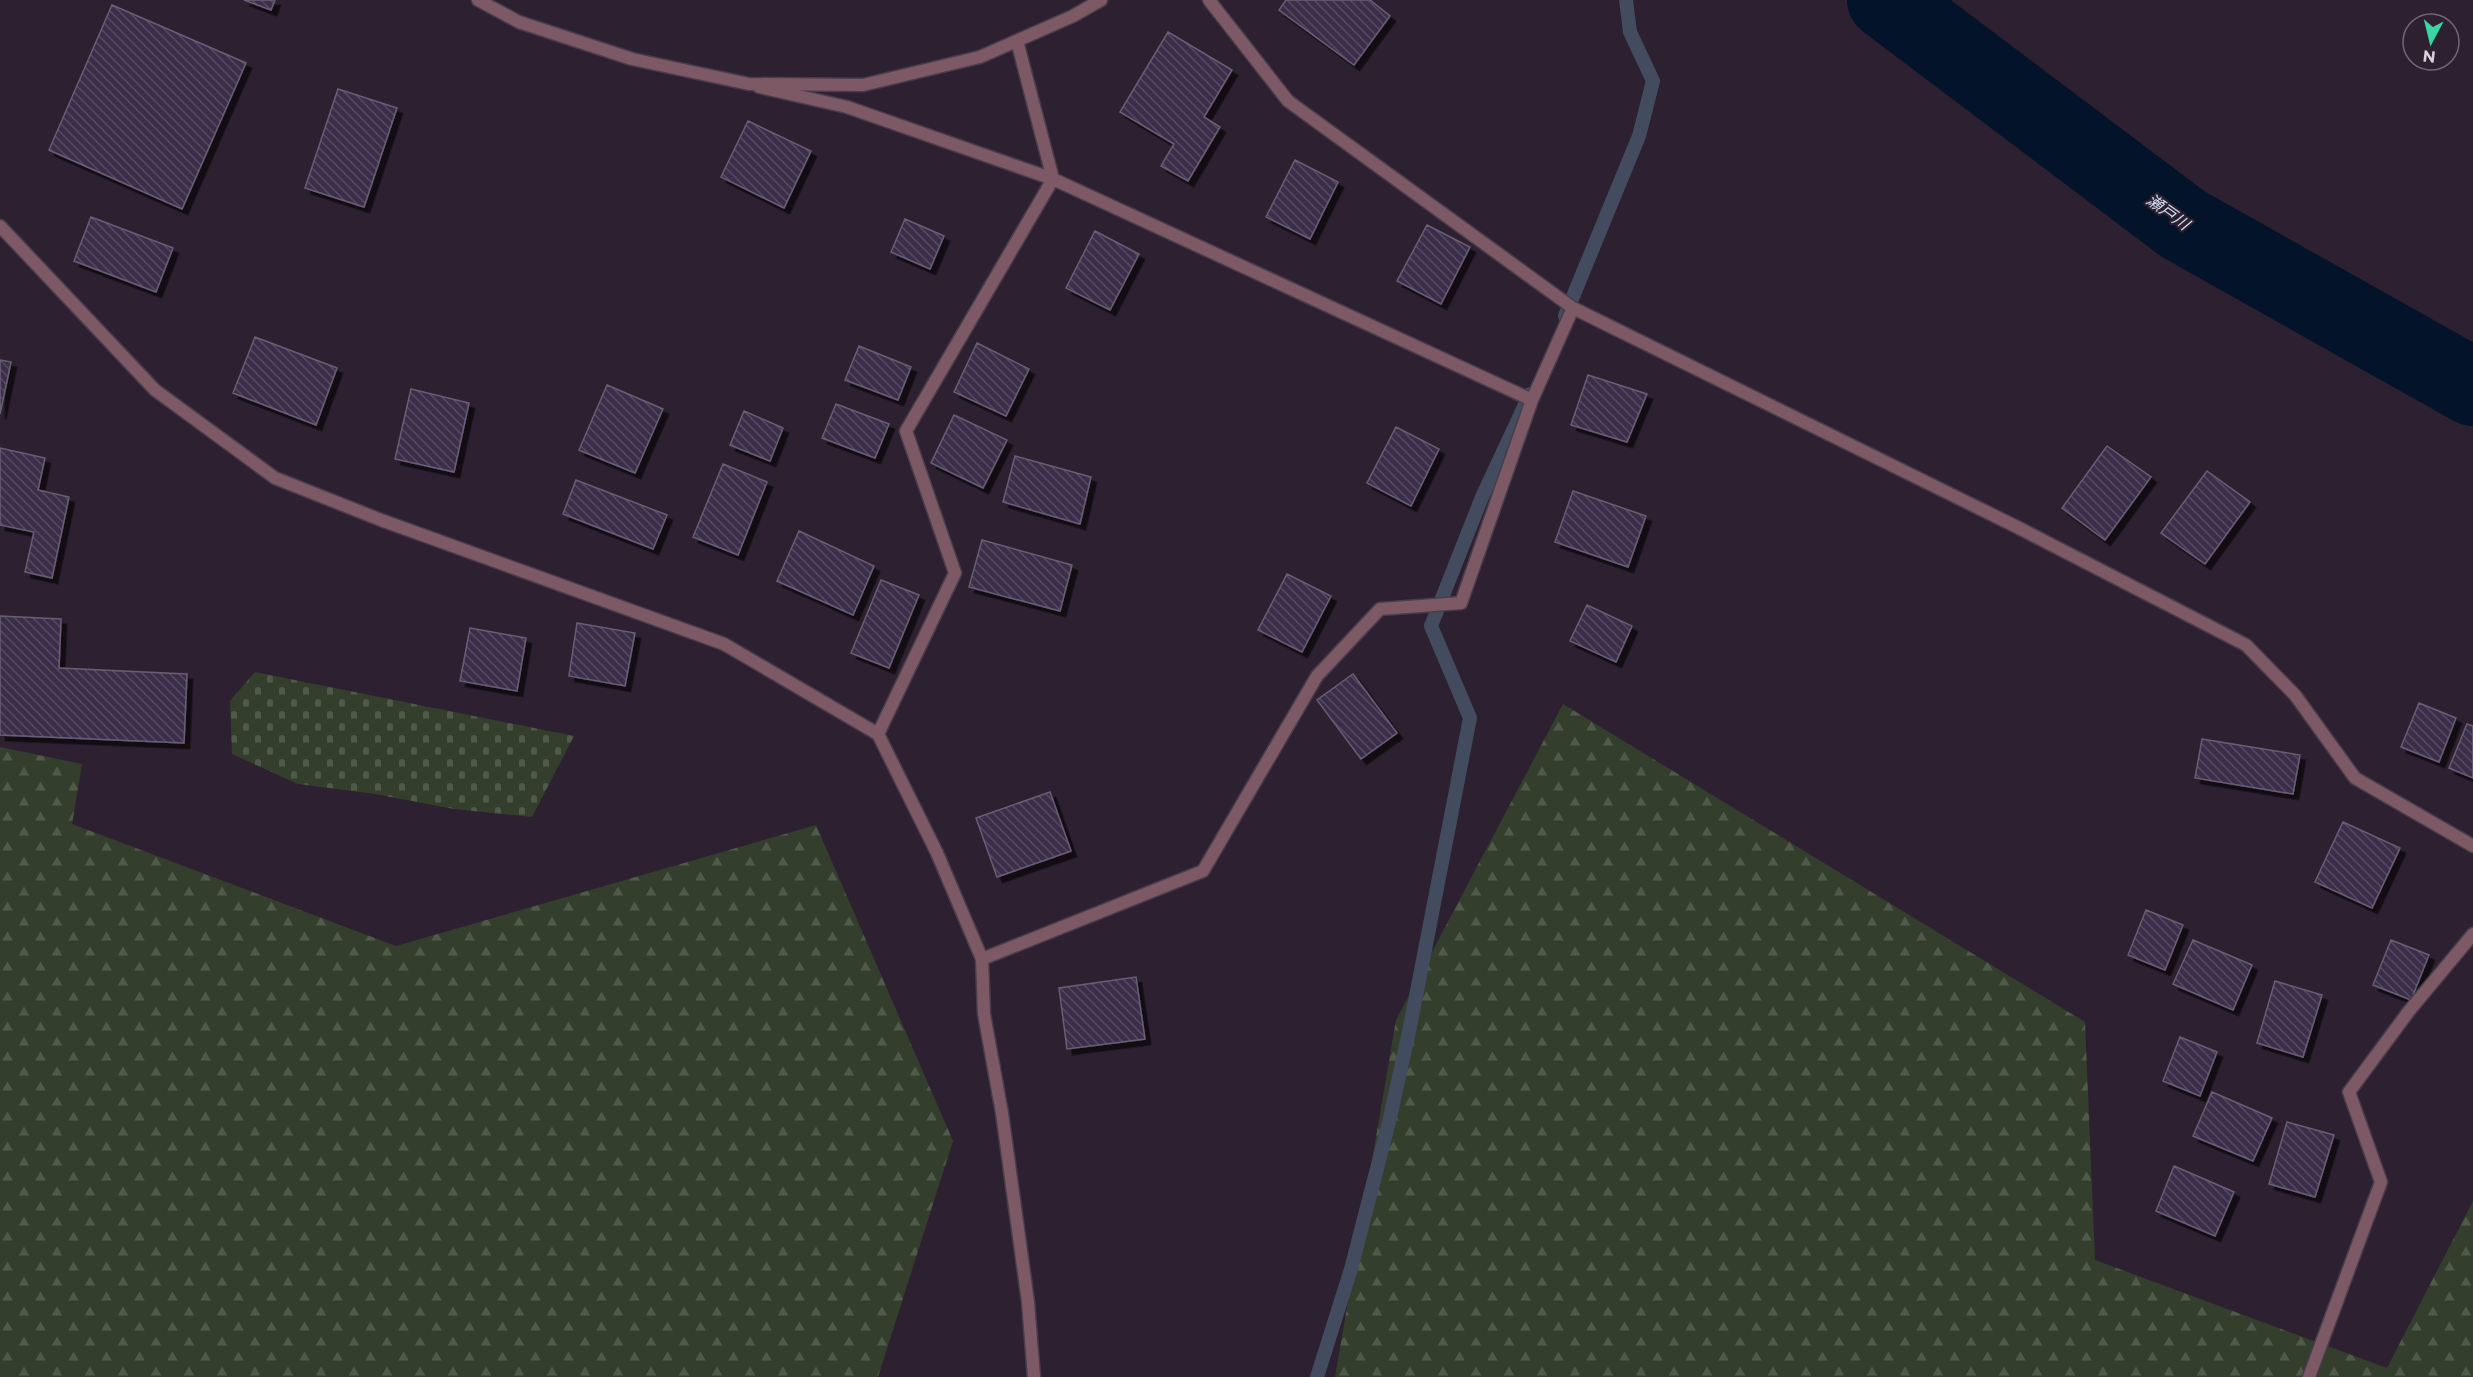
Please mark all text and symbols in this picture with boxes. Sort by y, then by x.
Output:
north arrow [2401,12,2461,72]
text: N [2422,46,2437,67]
water label: 瀬戸川 [2143,190,2195,235]

